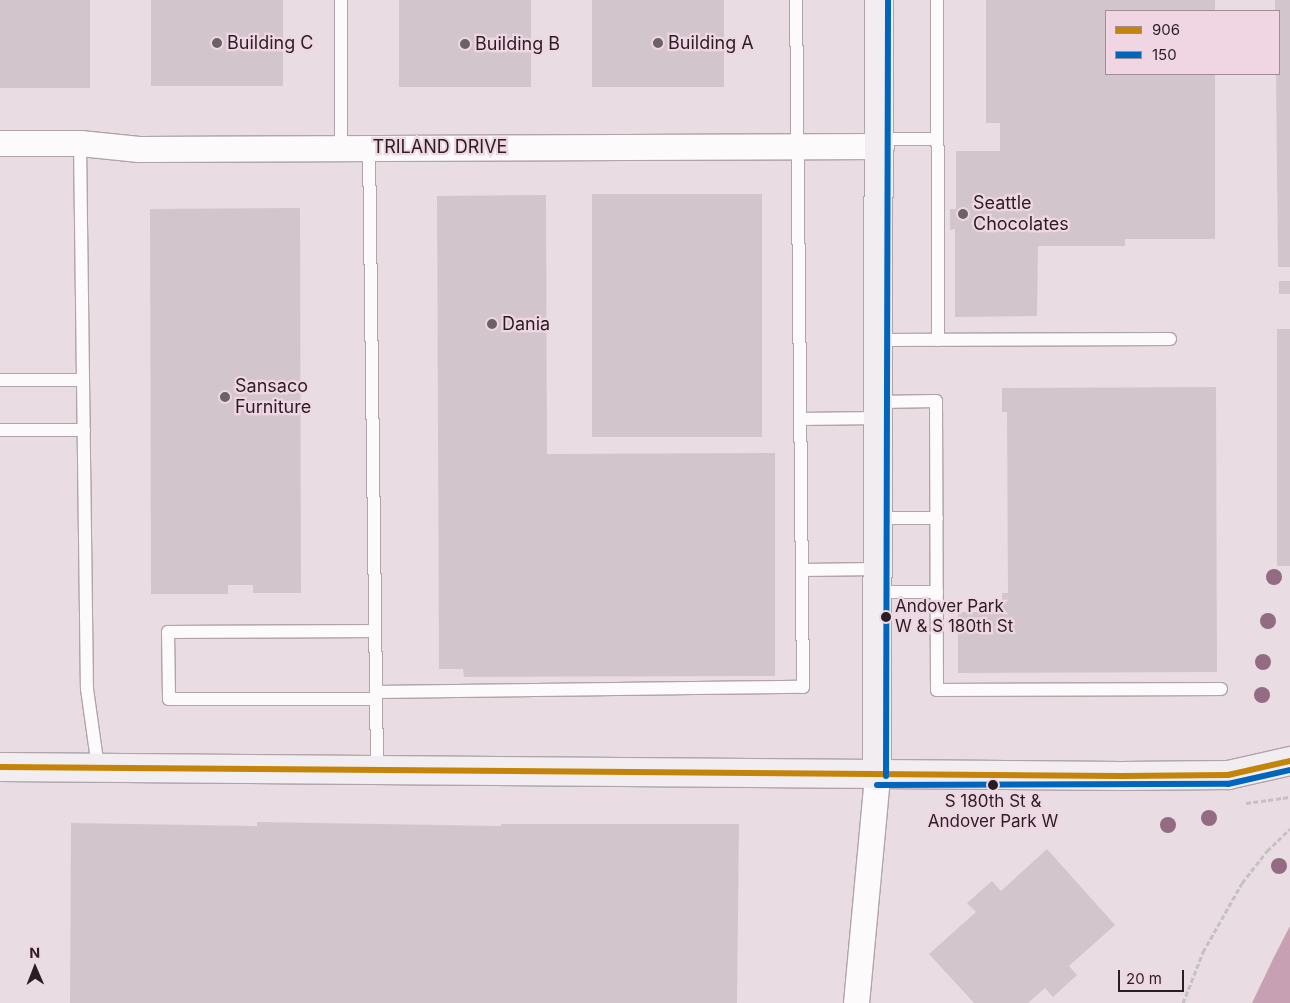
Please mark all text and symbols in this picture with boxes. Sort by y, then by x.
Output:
legend [1105,10,1280,75]
text: 906 [1152,20,1180,39]
place label: Building C [227,32,313,54]
place label: Building A [668,32,754,54]
place label: Building B [475,33,560,55]
marker: Building C [211,37,223,49]
marker: Building A [652,37,664,49]
marker: Building B [459,38,471,50]
text: 150 [1152,45,1177,64]
street label: TRILAND DRIVE [373,136,507,158]
place label: Seattle Chocolates [973,193,1069,235]
marker: Seattle Chocolates [957,208,969,220]
place label: Dania [502,313,550,335]
marker: Dania [486,318,498,330]
place label: Sansaco Furniture [235,376,311,418]
marker: Sansaco Furniture [219,391,231,403]
place label: Andover Park W & S 180th St [895,597,1013,637]
marker: Andover Park W & S 180th St [881,612,891,622]
marker: S 180th St & Andover Park W [988,780,998,790]
place label: S 180th St & Andover Park W [928,792,1058,832]
north arrow [10,943,60,993]
text: N [29,944,40,961]
scale bar [1120,960,1186,992]
text: 20 m [1126,969,1162,988]

